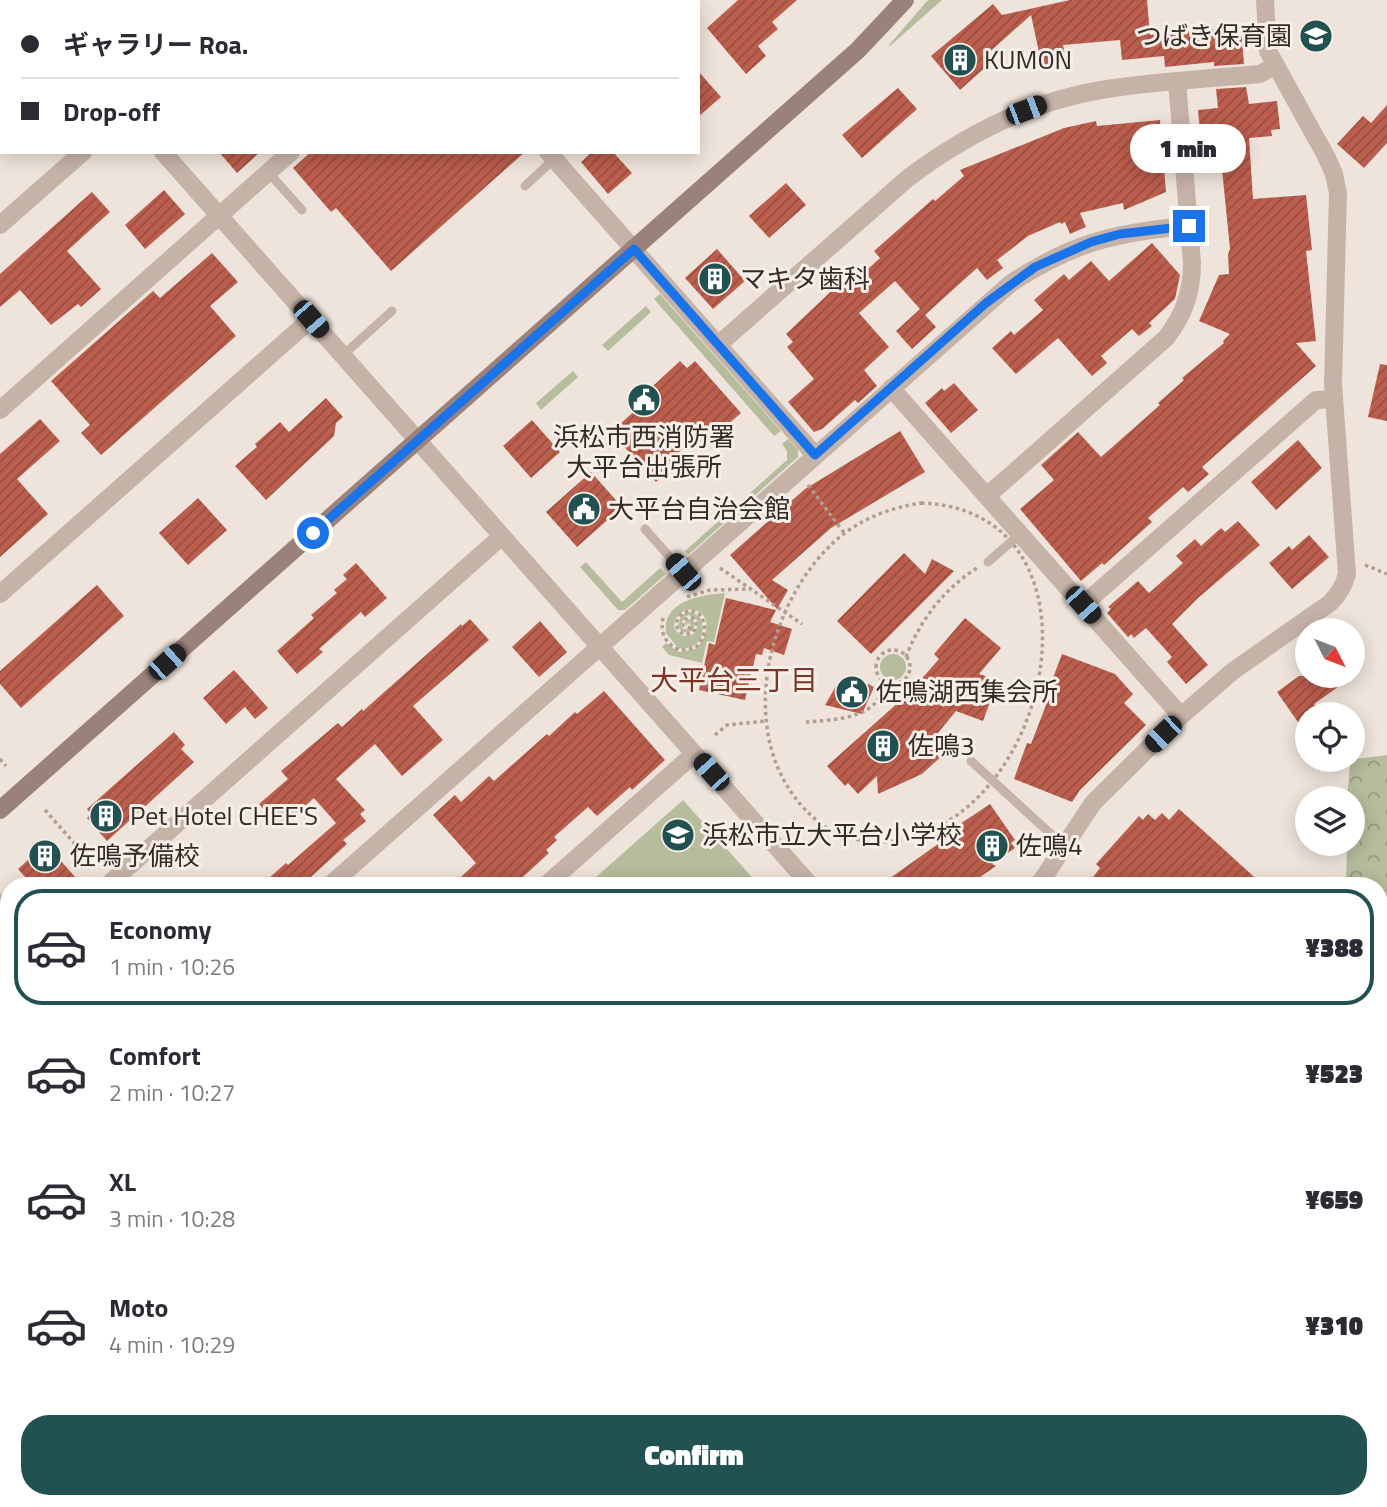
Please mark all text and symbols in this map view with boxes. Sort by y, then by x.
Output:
place label: つばき保育園 [1136,16,1292,55]
school or university icon: つばき保育園 [1297,17,1335,55]
text: ギャラリー Roa. [63,25,248,64]
place label: KUMON [984,40,1072,79]
building icon: KUMON [941,41,979,79]
text: Drop-off [63,92,160,131]
car [1003,93,1050,127]
callout: 1 min [1131,124,1247,174]
text: 1 min [1159,131,1217,166]
route end [1173,210,1205,242]
place label: マキタ歯科 [740,259,870,298]
building icon: マキタ歯科 [696,260,734,298]
car [290,296,333,342]
public building icon: 浜松市西消防署 大平台出張所 [625,381,663,419]
place label: 浜松市西消防署 大平台出張所 [553,417,735,486]
place label: 大平台自治会館 [608,489,790,528]
public building icon: 大平台自治会館 [565,490,603,528]
route start [297,517,329,549]
car [662,549,705,595]
car [1062,582,1105,628]
north arrow [1295,618,1365,688]
map controls [1295,618,1365,856]
car [145,640,190,684]
district label: 大平台三丁目 [650,658,818,701]
place label: 佐鳴湖西集会所 [876,672,1058,711]
public building icon: 佐鳴湖西集会所 [833,673,871,711]
button: locate [1295,702,1365,772]
car [1141,712,1186,756]
place label: 佐鳴3 [908,726,975,765]
building icon: 佐鳴3 [864,727,902,765]
car [690,749,733,795]
button: layers [1295,786,1365,856]
place label: Pet Hotel CHEE'S [130,796,318,835]
building icon: Pet Hotel CHEE'S [87,797,125,835]
place label: 浜松市立大平台小学校 [702,815,962,854]
school or university icon: 浜松市立大平台小学校 [659,816,697,854]
place label: 佐鳴4 [1016,826,1083,865]
building icon: 佐鳴4 [973,827,1011,865]
place label: 佐鳴予備校 [70,836,200,875]
building icon: 佐鳴予備校 [26,837,64,875]
text: Economy [109,910,211,949]
icon: car [25,916,88,979]
text: ¥388 [1305,928,1363,967]
text: 1 min · 10:26 [109,949,235,984]
text: Comfort [109,1036,201,1075]
icon: car [25,1042,88,1105]
text: ¥523 [1305,1054,1363,1093]
text: 2 min · 10:27 [109,1075,235,1110]
text: XL [109,1162,136,1201]
icon: car [25,1168,88,1231]
text: ¥659 [1305,1180,1363,1219]
text: 3 min · 10:28 [109,1201,235,1236]
text: Moto [109,1288,168,1327]
icon: car [25,1294,88,1357]
text: ¥310 [1305,1306,1363,1345]
text: 4 min · 10:29 [109,1327,235,1362]
button: Confirm [21,1415,1367,1495]

